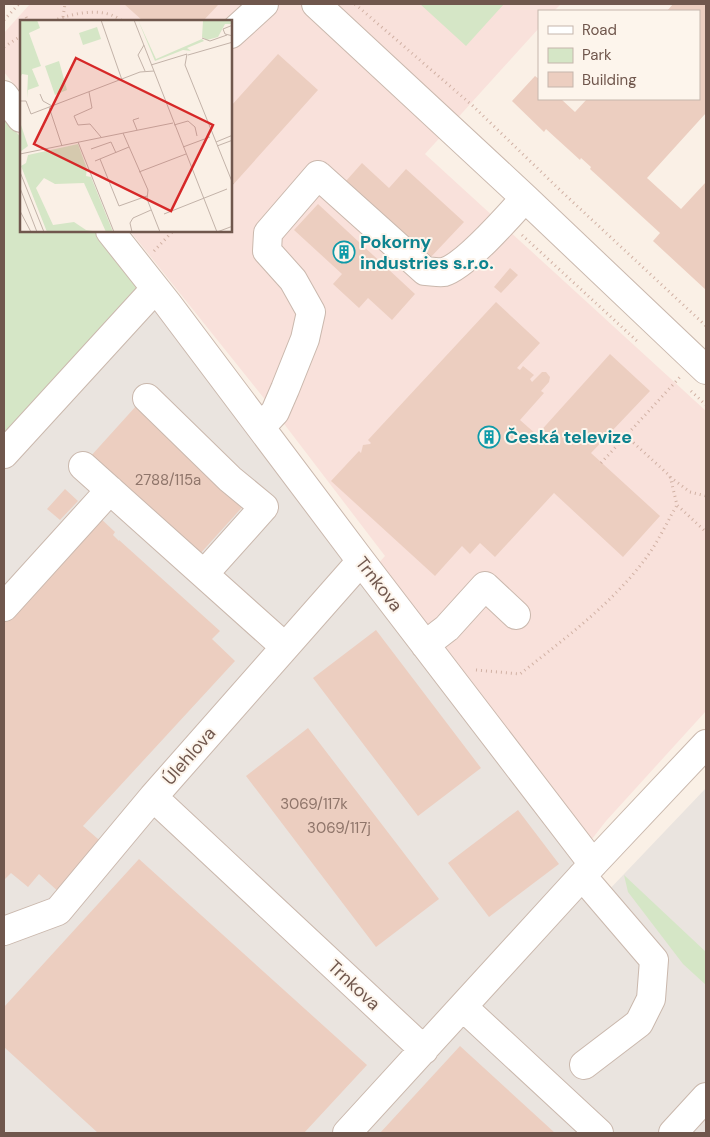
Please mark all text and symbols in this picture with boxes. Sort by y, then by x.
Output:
legend [538,10,700,100]
inset map [20,20,232,232]
text: Road [582,20,617,40]
text: Park [582,45,612,65]
text: Building [582,70,637,90]
place label: Pokorny industries s.r.o. [360,230,494,275]
building icon: Pokorny industries s.r.o. [332,240,356,264]
building icon: Česká televize [477,425,501,449]
place label: Česká televize [505,425,632,449]
house number: 2788/115a [135,470,201,490]
street label: Trnkova [350,552,408,616]
street label: Úlehlova [157,722,221,790]
house number: 3069/117k [280,794,348,814]
house number: 3069/117j [307,818,371,838]
street label: Trnkova [323,955,385,1015]

